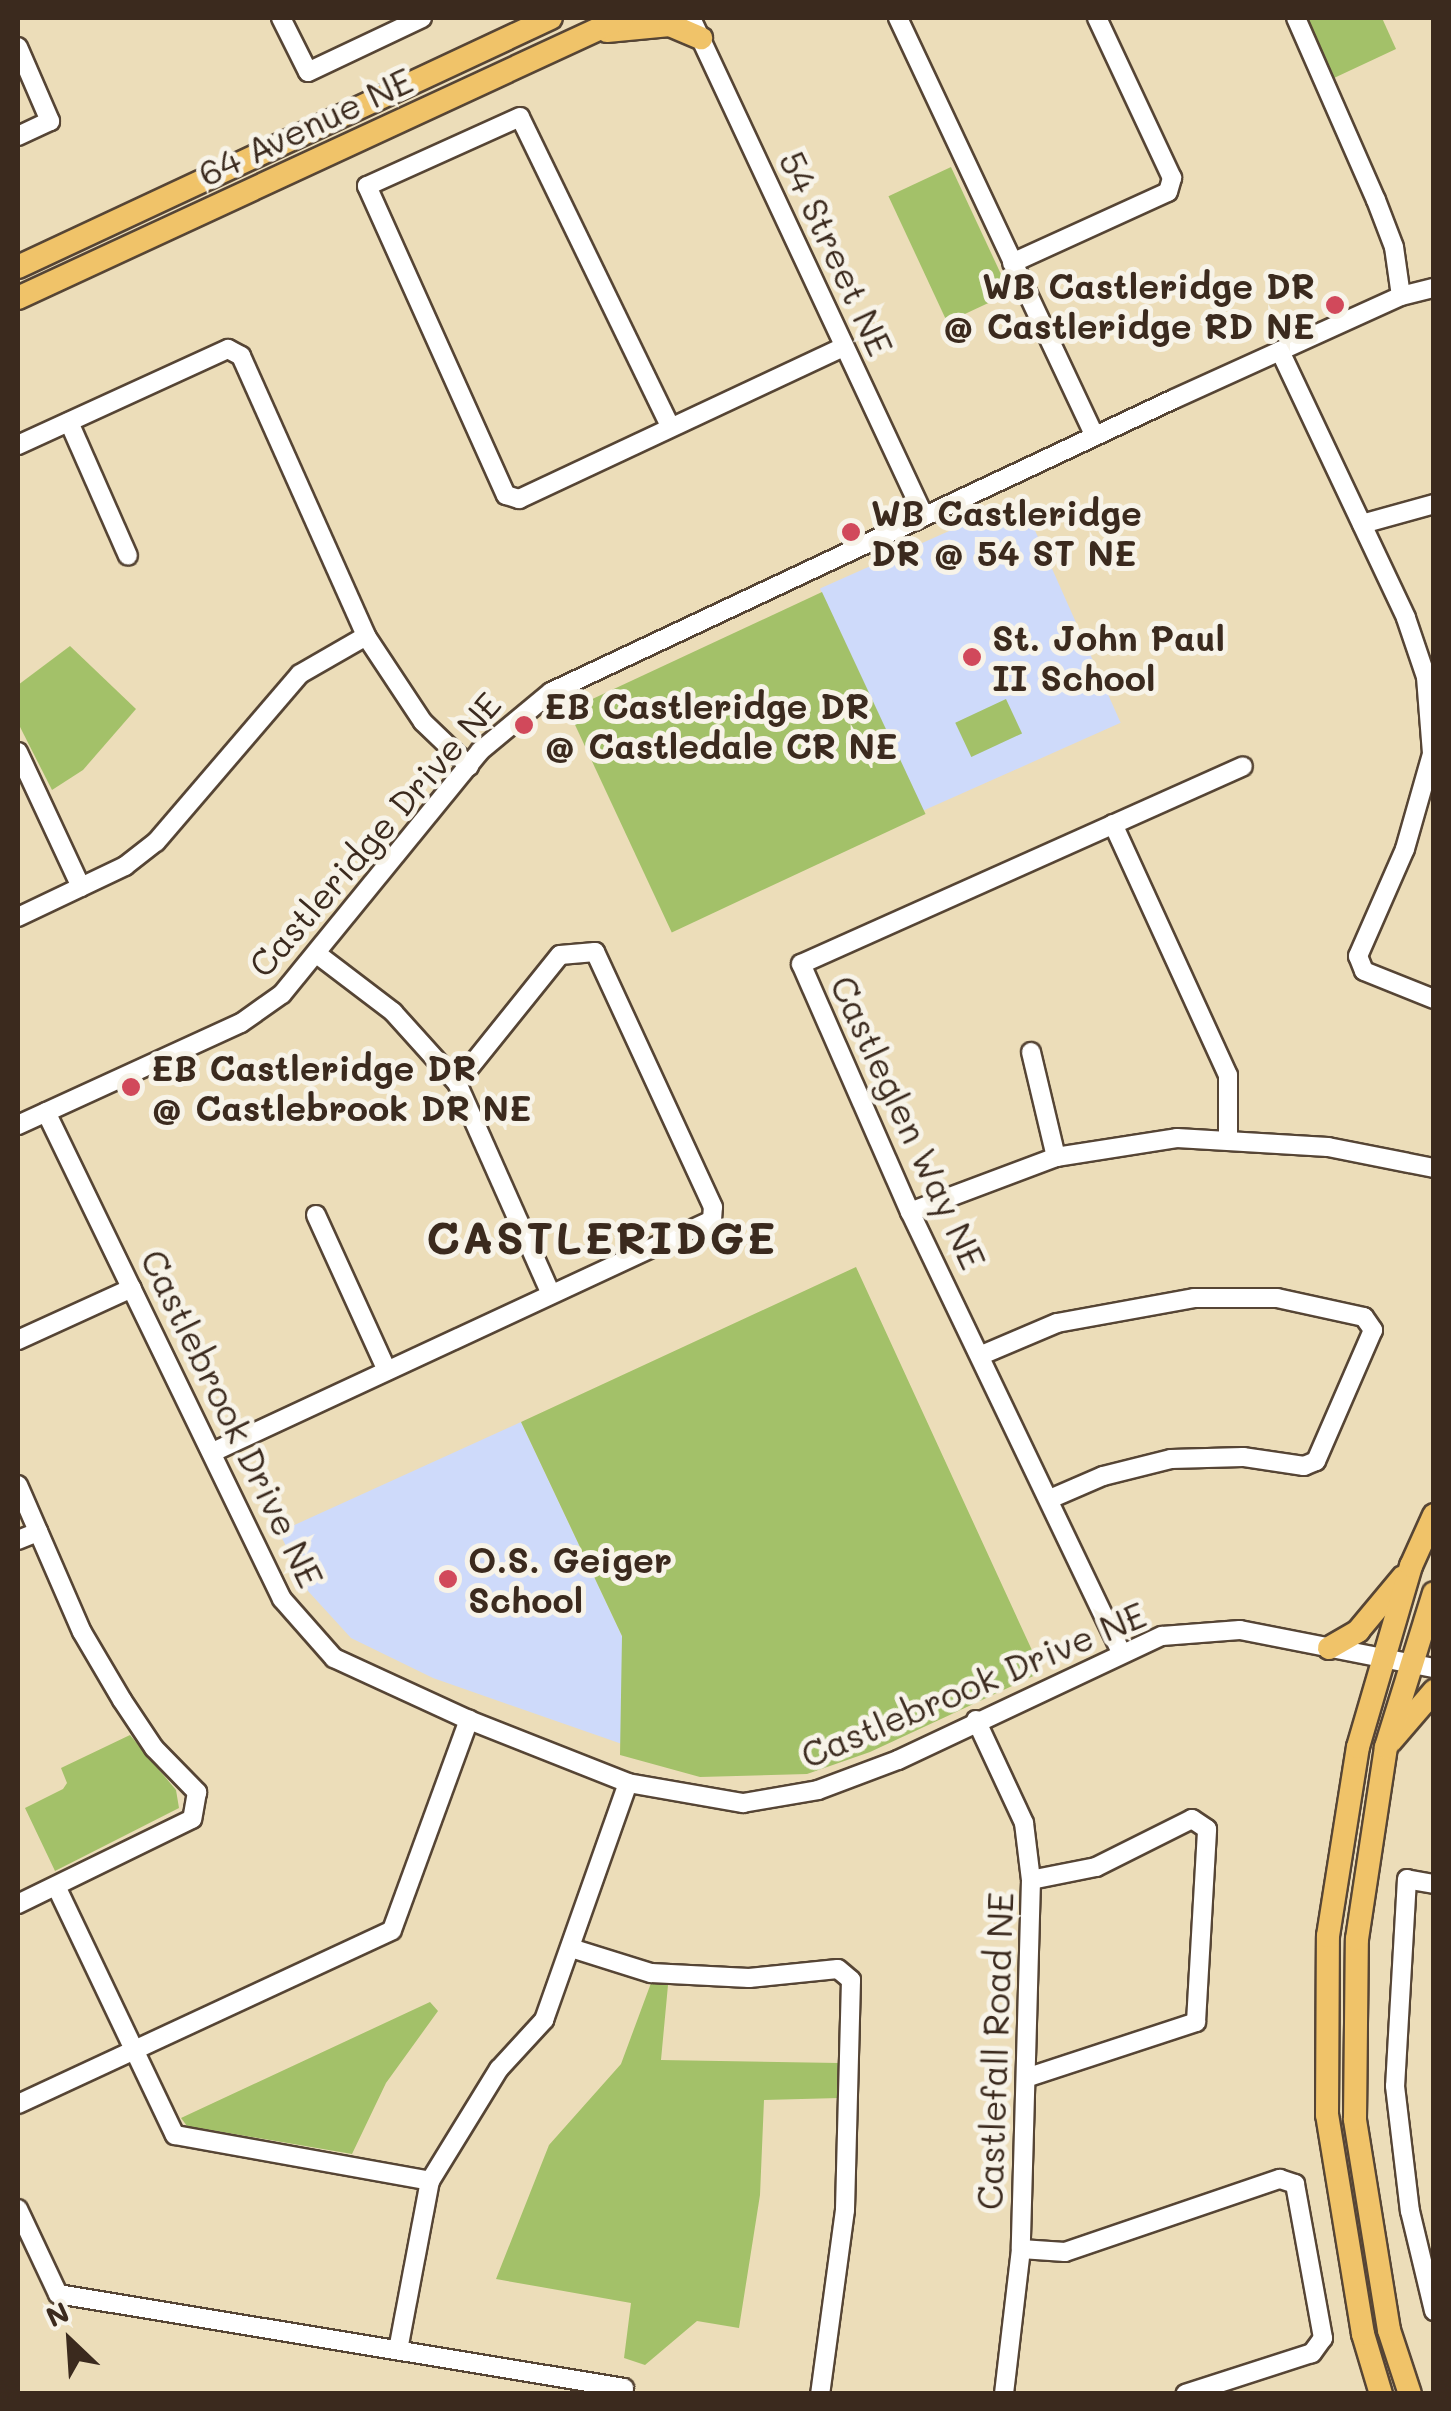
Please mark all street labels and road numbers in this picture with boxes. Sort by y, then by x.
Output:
street label: 64 Avenue NE [191,58,419,194]
street label: 54 Street NE [771,144,903,362]
street label: Castleridge Drive NE [239,683,509,985]
street label: Castleglen Way NE [823,969,995,1275]
street label: Castlebrook Drive NE [133,1242,333,1594]
street label: Castlebrook Drive NE [794,1592,1152,1776]
street label: Castlefall Road NE [967,1891,1021,2211]

